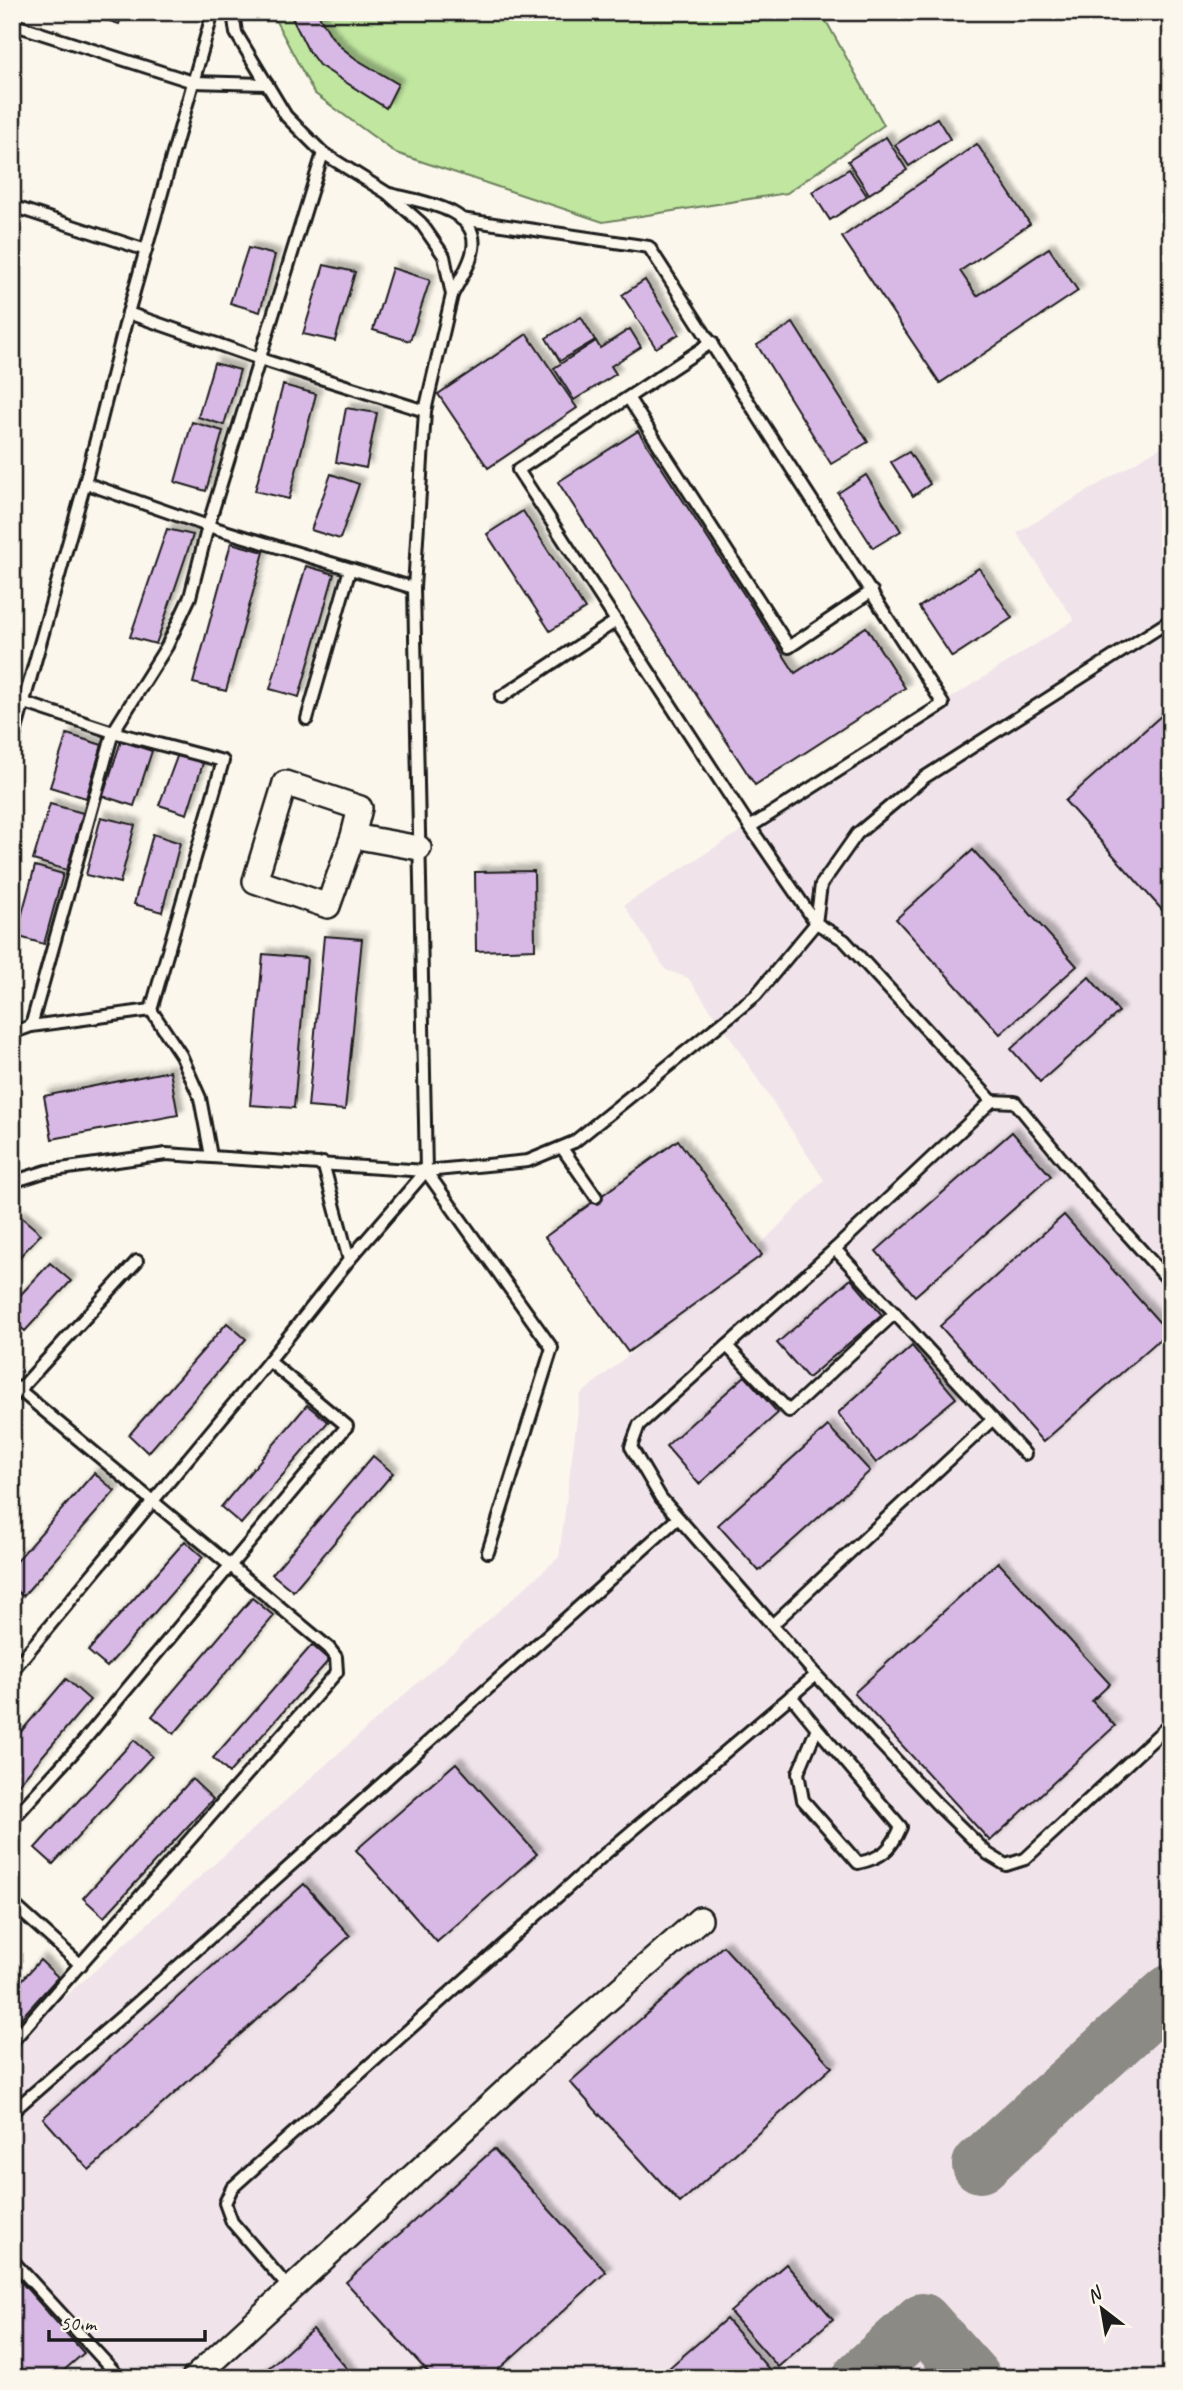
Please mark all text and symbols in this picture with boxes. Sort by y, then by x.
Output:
north arrow [1068,2274,1138,2344]
text: N [1083,2280,1108,2309]
scale bar [49,2299,205,2343]
text: 50 m [60,2310,98,2336]

